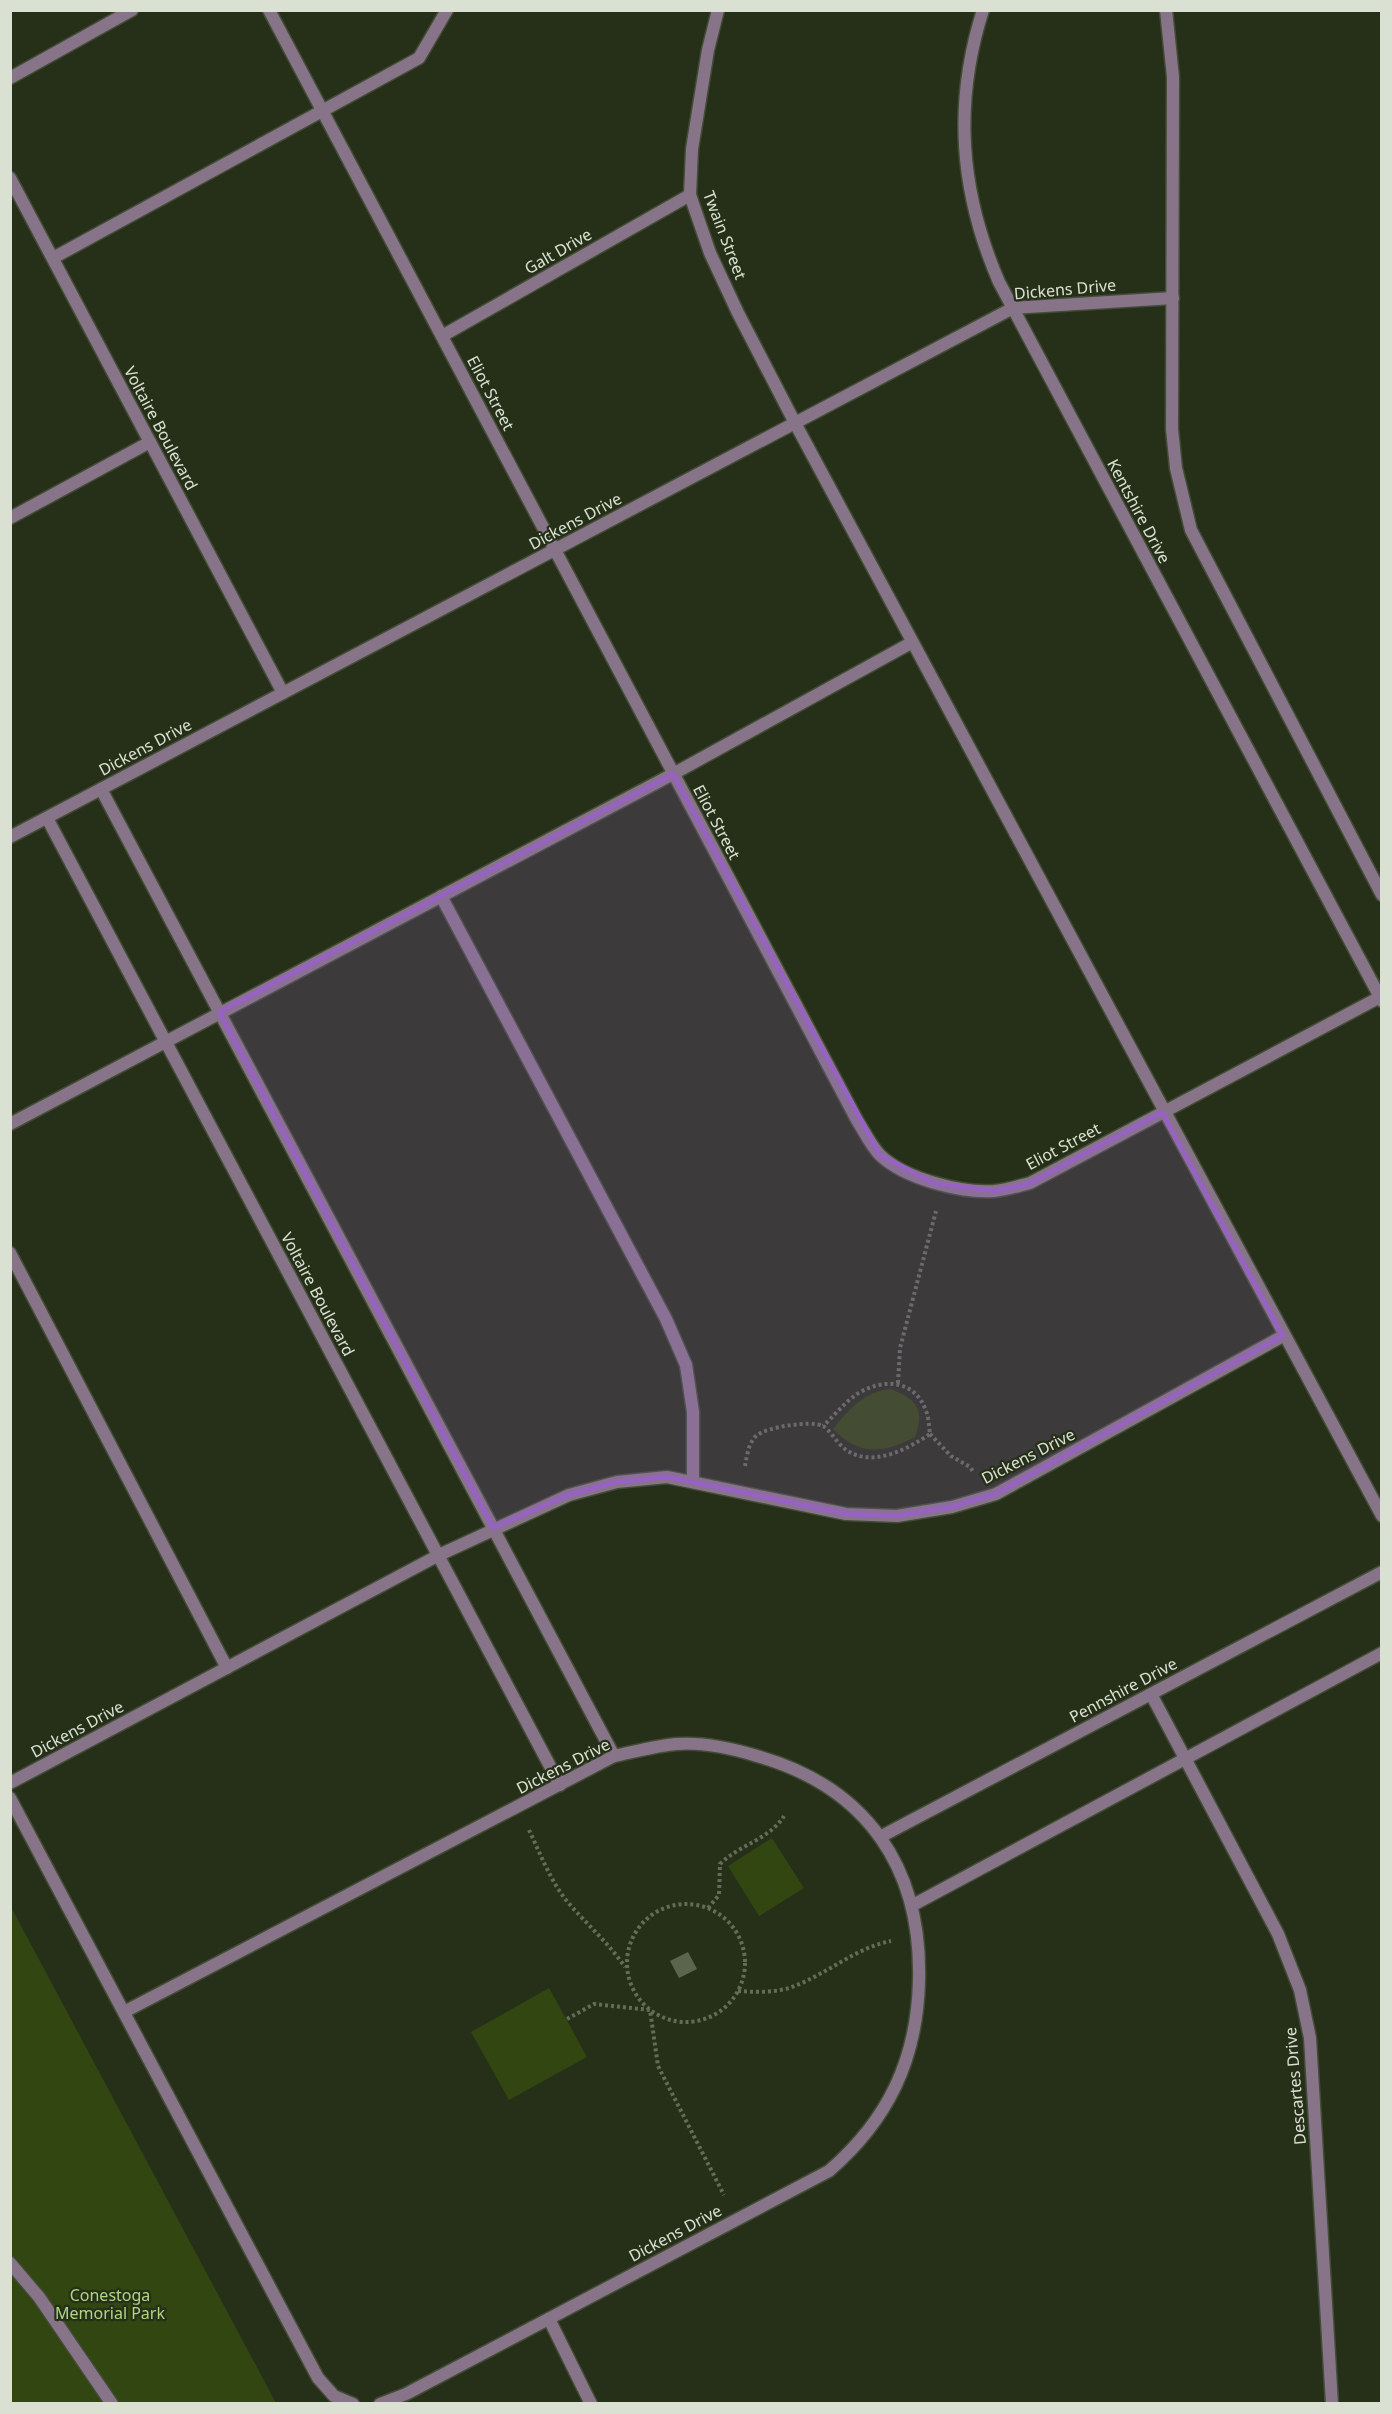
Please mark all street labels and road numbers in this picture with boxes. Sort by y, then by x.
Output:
street label: Twain Street [698,188,752,283]
street label: Galt Drive [520,223,596,279]
street label: Dickens Drive [1013,274,1117,304]
street label: Eliot Street [462,352,520,434]
street label: Voltaire Boulevard [119,362,203,494]
street label: Kentshire Drive [1102,455,1176,567]
street label: Dickens Drive [525,487,625,555]
street label: Dickens Drive [95,713,195,781]
street label: Eliot Street [688,781,746,863]
street label: Eliot Street [1022,1117,1104,1175]
street label: Voltaire Boulevard [276,1228,360,1360]
street label: Dickens Drive [977,1423,1079,1489]
street label: Pennshire Drive [1065,1652,1181,1728]
street label: Dickens Drive [27,1695,127,1763]
street label: Dickens Drive [512,1733,614,1799]
street label: Descartes Drive [1279,2026,1311,2146]
street label: Dickens Drive [625,2199,725,2267]

